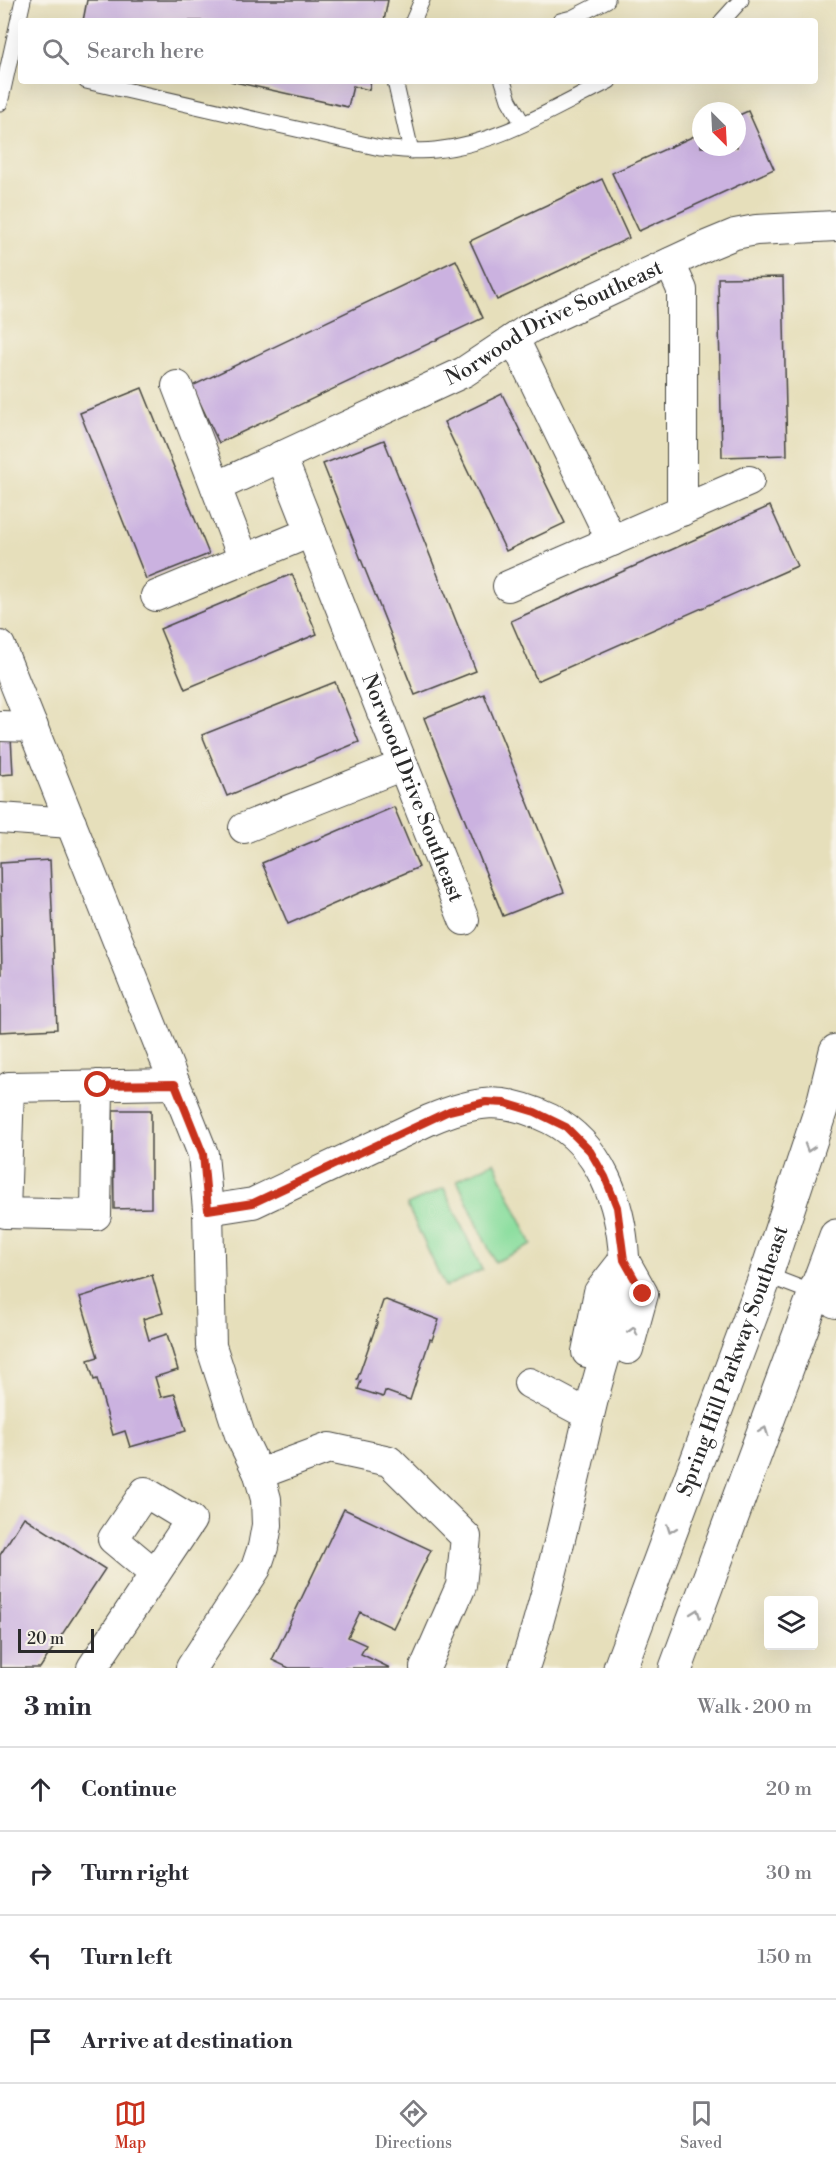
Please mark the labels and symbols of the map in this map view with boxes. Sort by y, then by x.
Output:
north arrow [692,102,746,156]
street label: Norwood Drive Southeast [441,255,667,392]
street label: Norwood Drive Southeast [355,670,469,907]
route start [84,1071,110,1097]
one-way arrow [803,1142,816,1153]
street label: Spring Hill Parkway Southeast [672,1222,795,1500]
route end [629,1280,655,1306]
one-way arrow [626,1326,638,1337]
one-way arrow [757,1426,770,1436]
one-way arrow [666,1523,679,1534]
one-way arrow [689,1608,701,1619]
scale bar [18,1626,94,1654]

